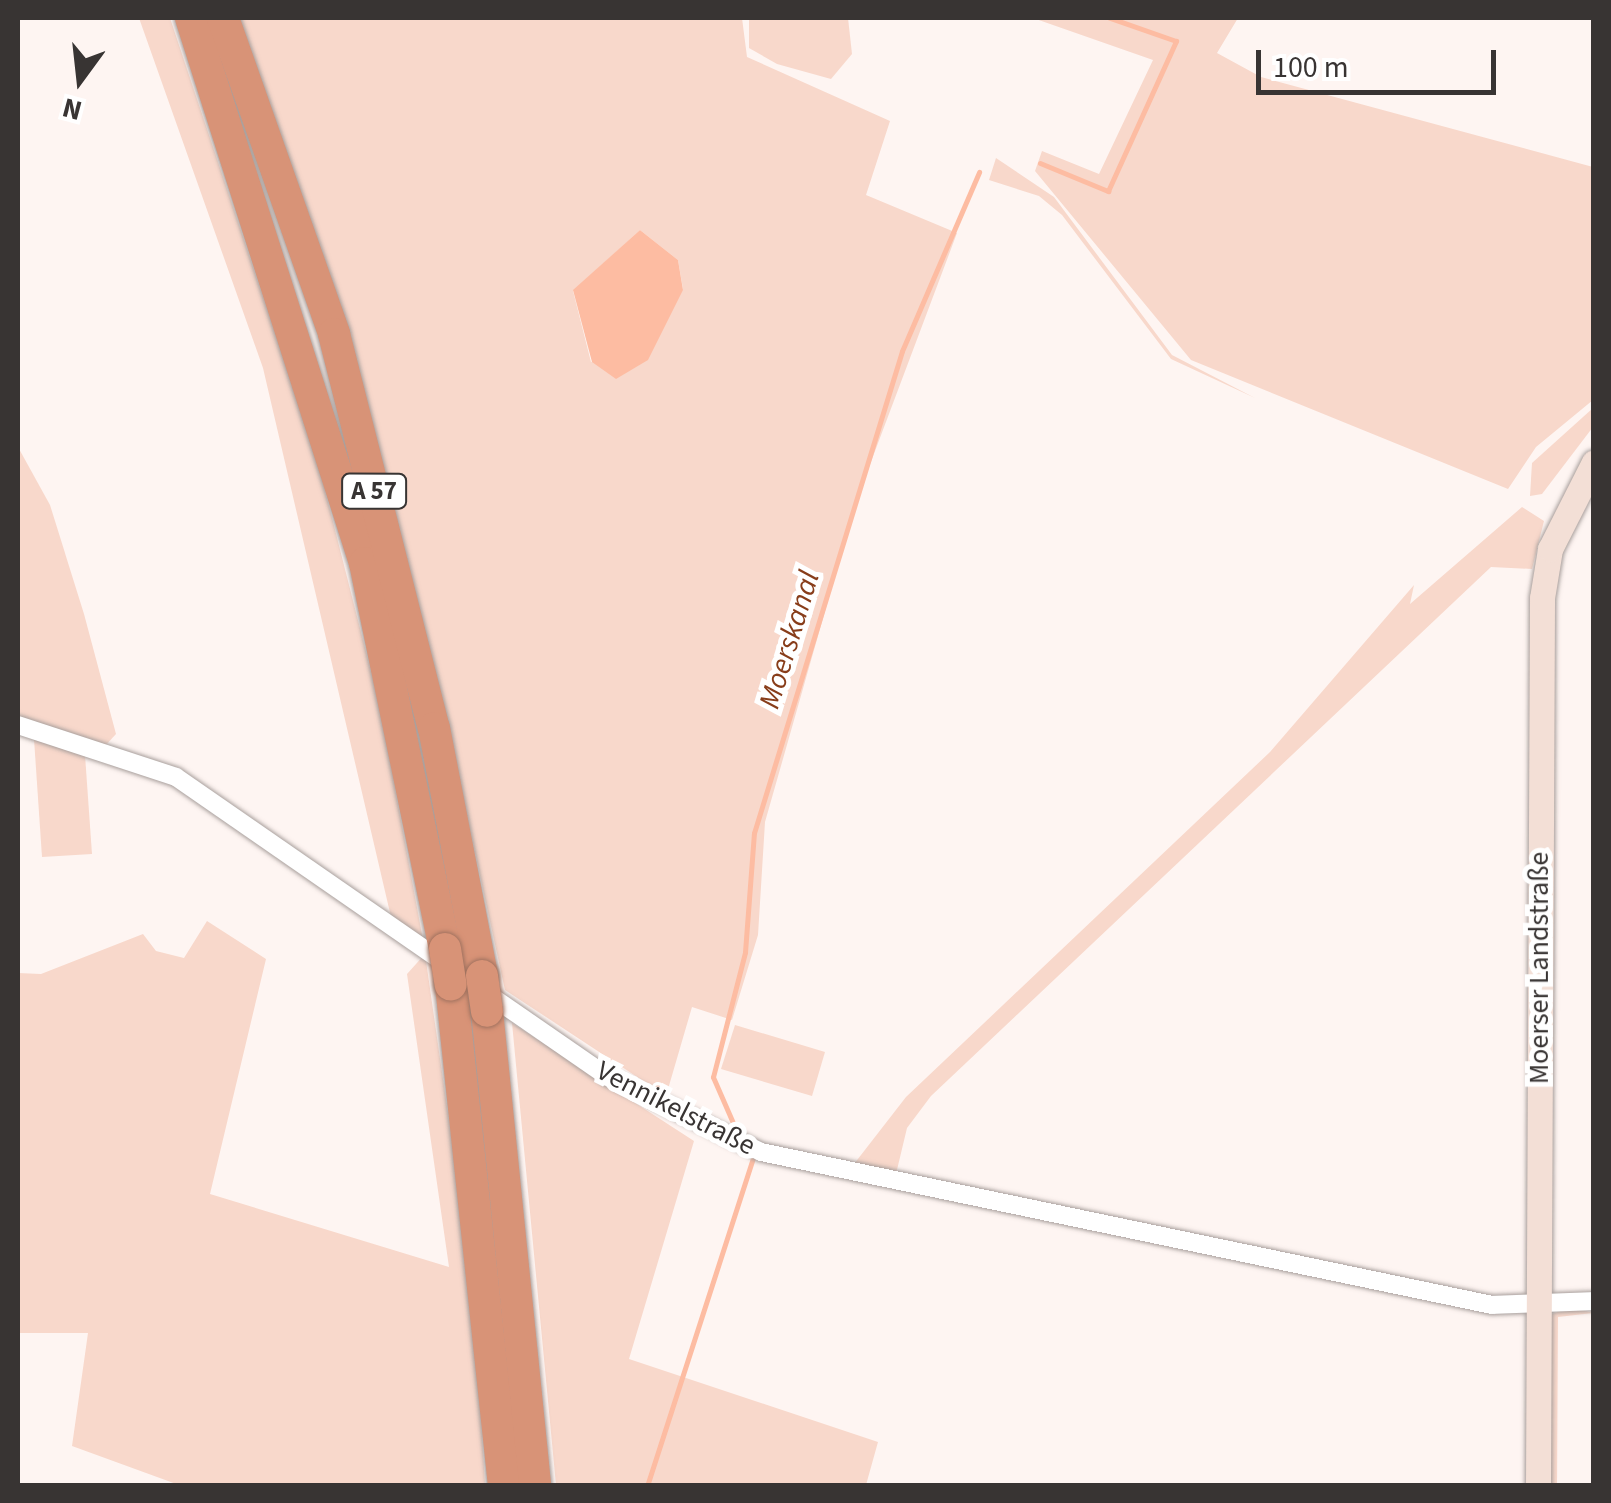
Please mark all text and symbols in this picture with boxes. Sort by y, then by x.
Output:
north arrow [30,30,130,130]
scale bar [1261,30,1501,92]
text: 100 m [1273,46,1349,89]
text: N [58,87,86,131]
road number: A 57 [339,471,409,511]
water label: Moerskanal [752,567,828,713]
street label: Moerser Landstraße [1522,852,1556,1084]
street label: Vennikelstraße [591,1054,761,1162]

